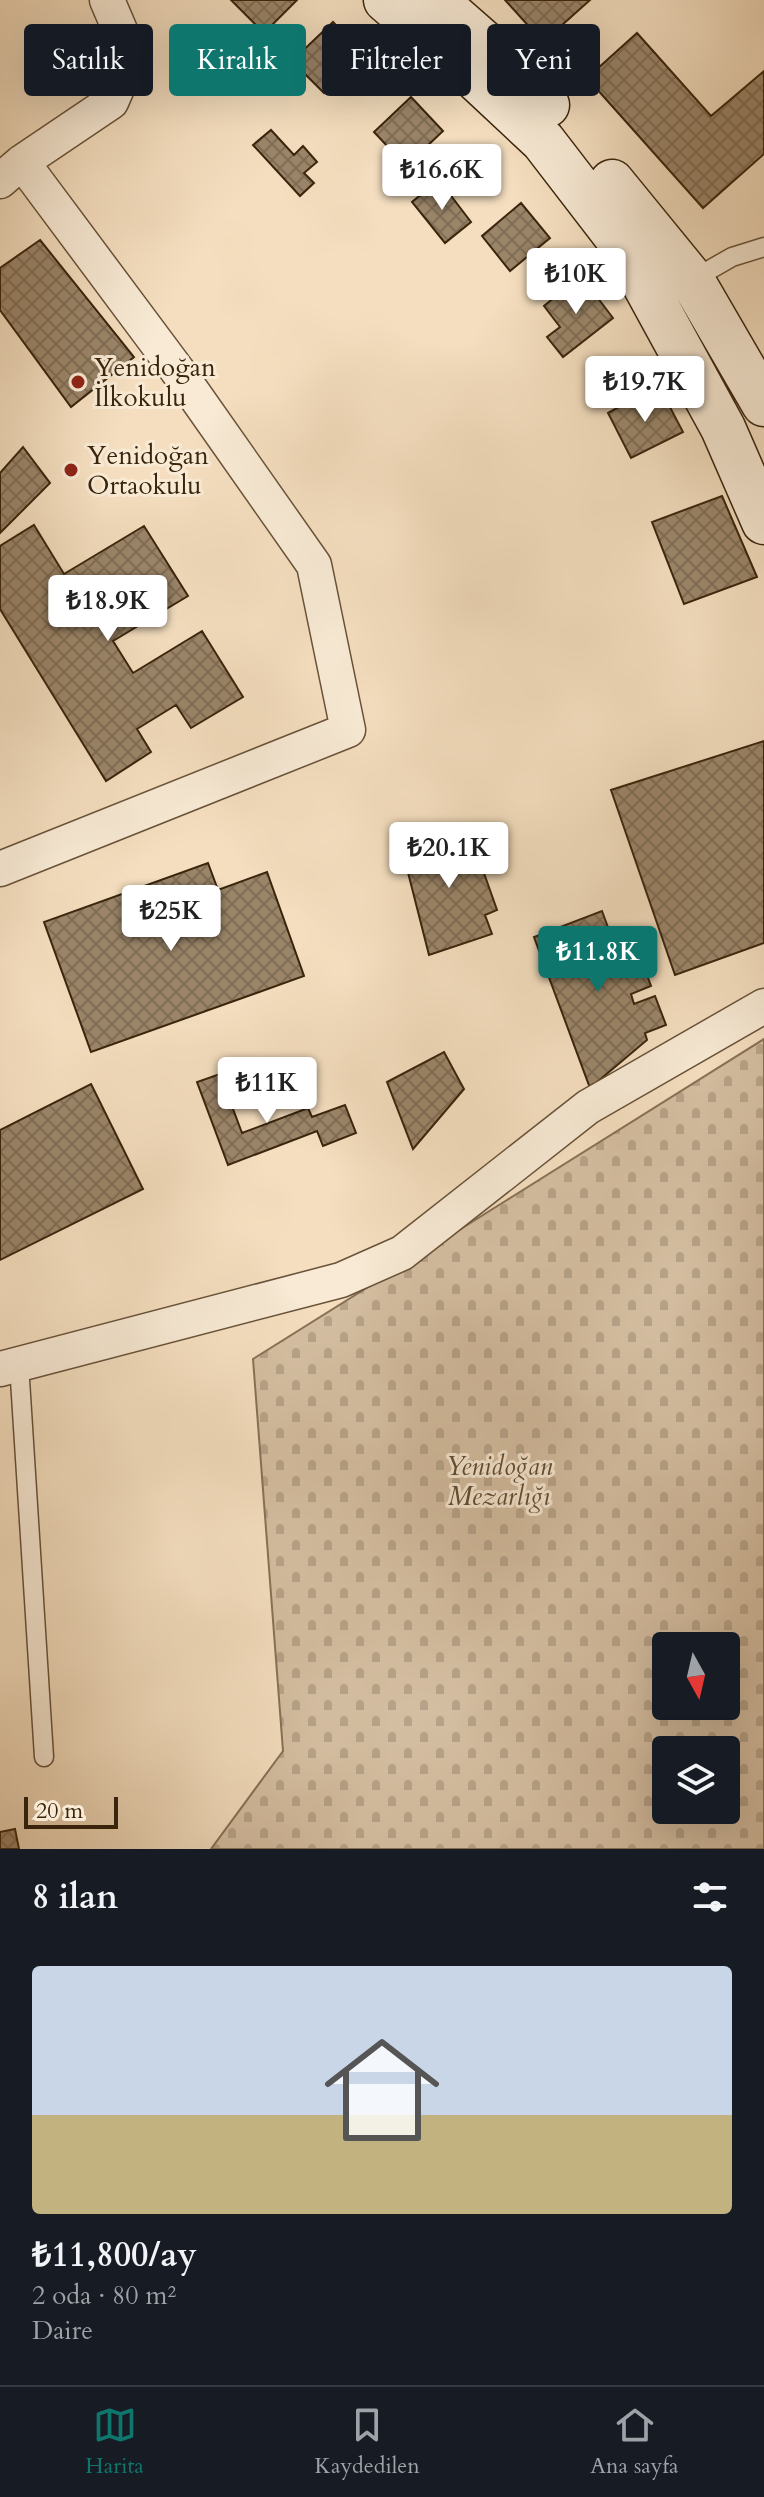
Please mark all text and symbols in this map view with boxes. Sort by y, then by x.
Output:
chip: Satılık [24,24,153,96]
chip: Kiralık [169,24,306,96]
chip: Filtreler [322,24,471,96]
chip: Yeni [487,24,600,96]
pin: ₺16.6K [377,144,507,212]
text: ₺16.6K [400,152,484,187]
pin: ₺10K [529,248,623,316]
text: ₺10K [545,256,607,291]
place label: Yenidoğan İlkokulu [94,350,216,415]
pin: ₺19.7K [580,356,710,424]
text: ₺19.7K [603,364,687,399]
marker: Yenidoğan İlkokulu [69,373,87,391]
place label: Yenidoğan Ortaokulu [87,438,209,503]
marker: Yenidoğan Ortaokulu [62,461,80,479]
pin: ₺18.9K [43,575,173,643]
text: ₺18.9K [66,583,150,618]
pin: ₺20.1K [384,822,514,890]
text: ₺20.1K [407,830,491,865]
pin: ₺25K [124,885,218,953]
text: ₺25K [140,893,202,928]
pin: ₺11.8K [533,926,663,994]
text: ₺11.8K [556,934,640,969]
pin: ₺11K [220,1057,314,1125]
text: ₺11K [236,1065,298,1100]
park label: Yenidoğan Mezarlığı [446,1449,553,1514]
north arrow [652,1632,740,1720]
map controls [652,1632,740,1824]
button: layers [652,1736,740,1824]
scale bar [24,1793,118,1829]
text: 20 m [36,1796,83,1826]
text: 8 ilan [32,1874,118,1920]
icon: filters [688,1875,732,1919]
icon: home [310,2018,454,2162]
text: ₺11,800/ay [32,2232,197,2278]
text: 2 oda · 80 m² [32,2278,176,2313]
text: Daire [32,2313,93,2348]
tab: Harita [85,2403,144,2481]
tab: Kaydedilen [315,2403,420,2481]
tab: Ana sayfa [590,2403,679,2481]

